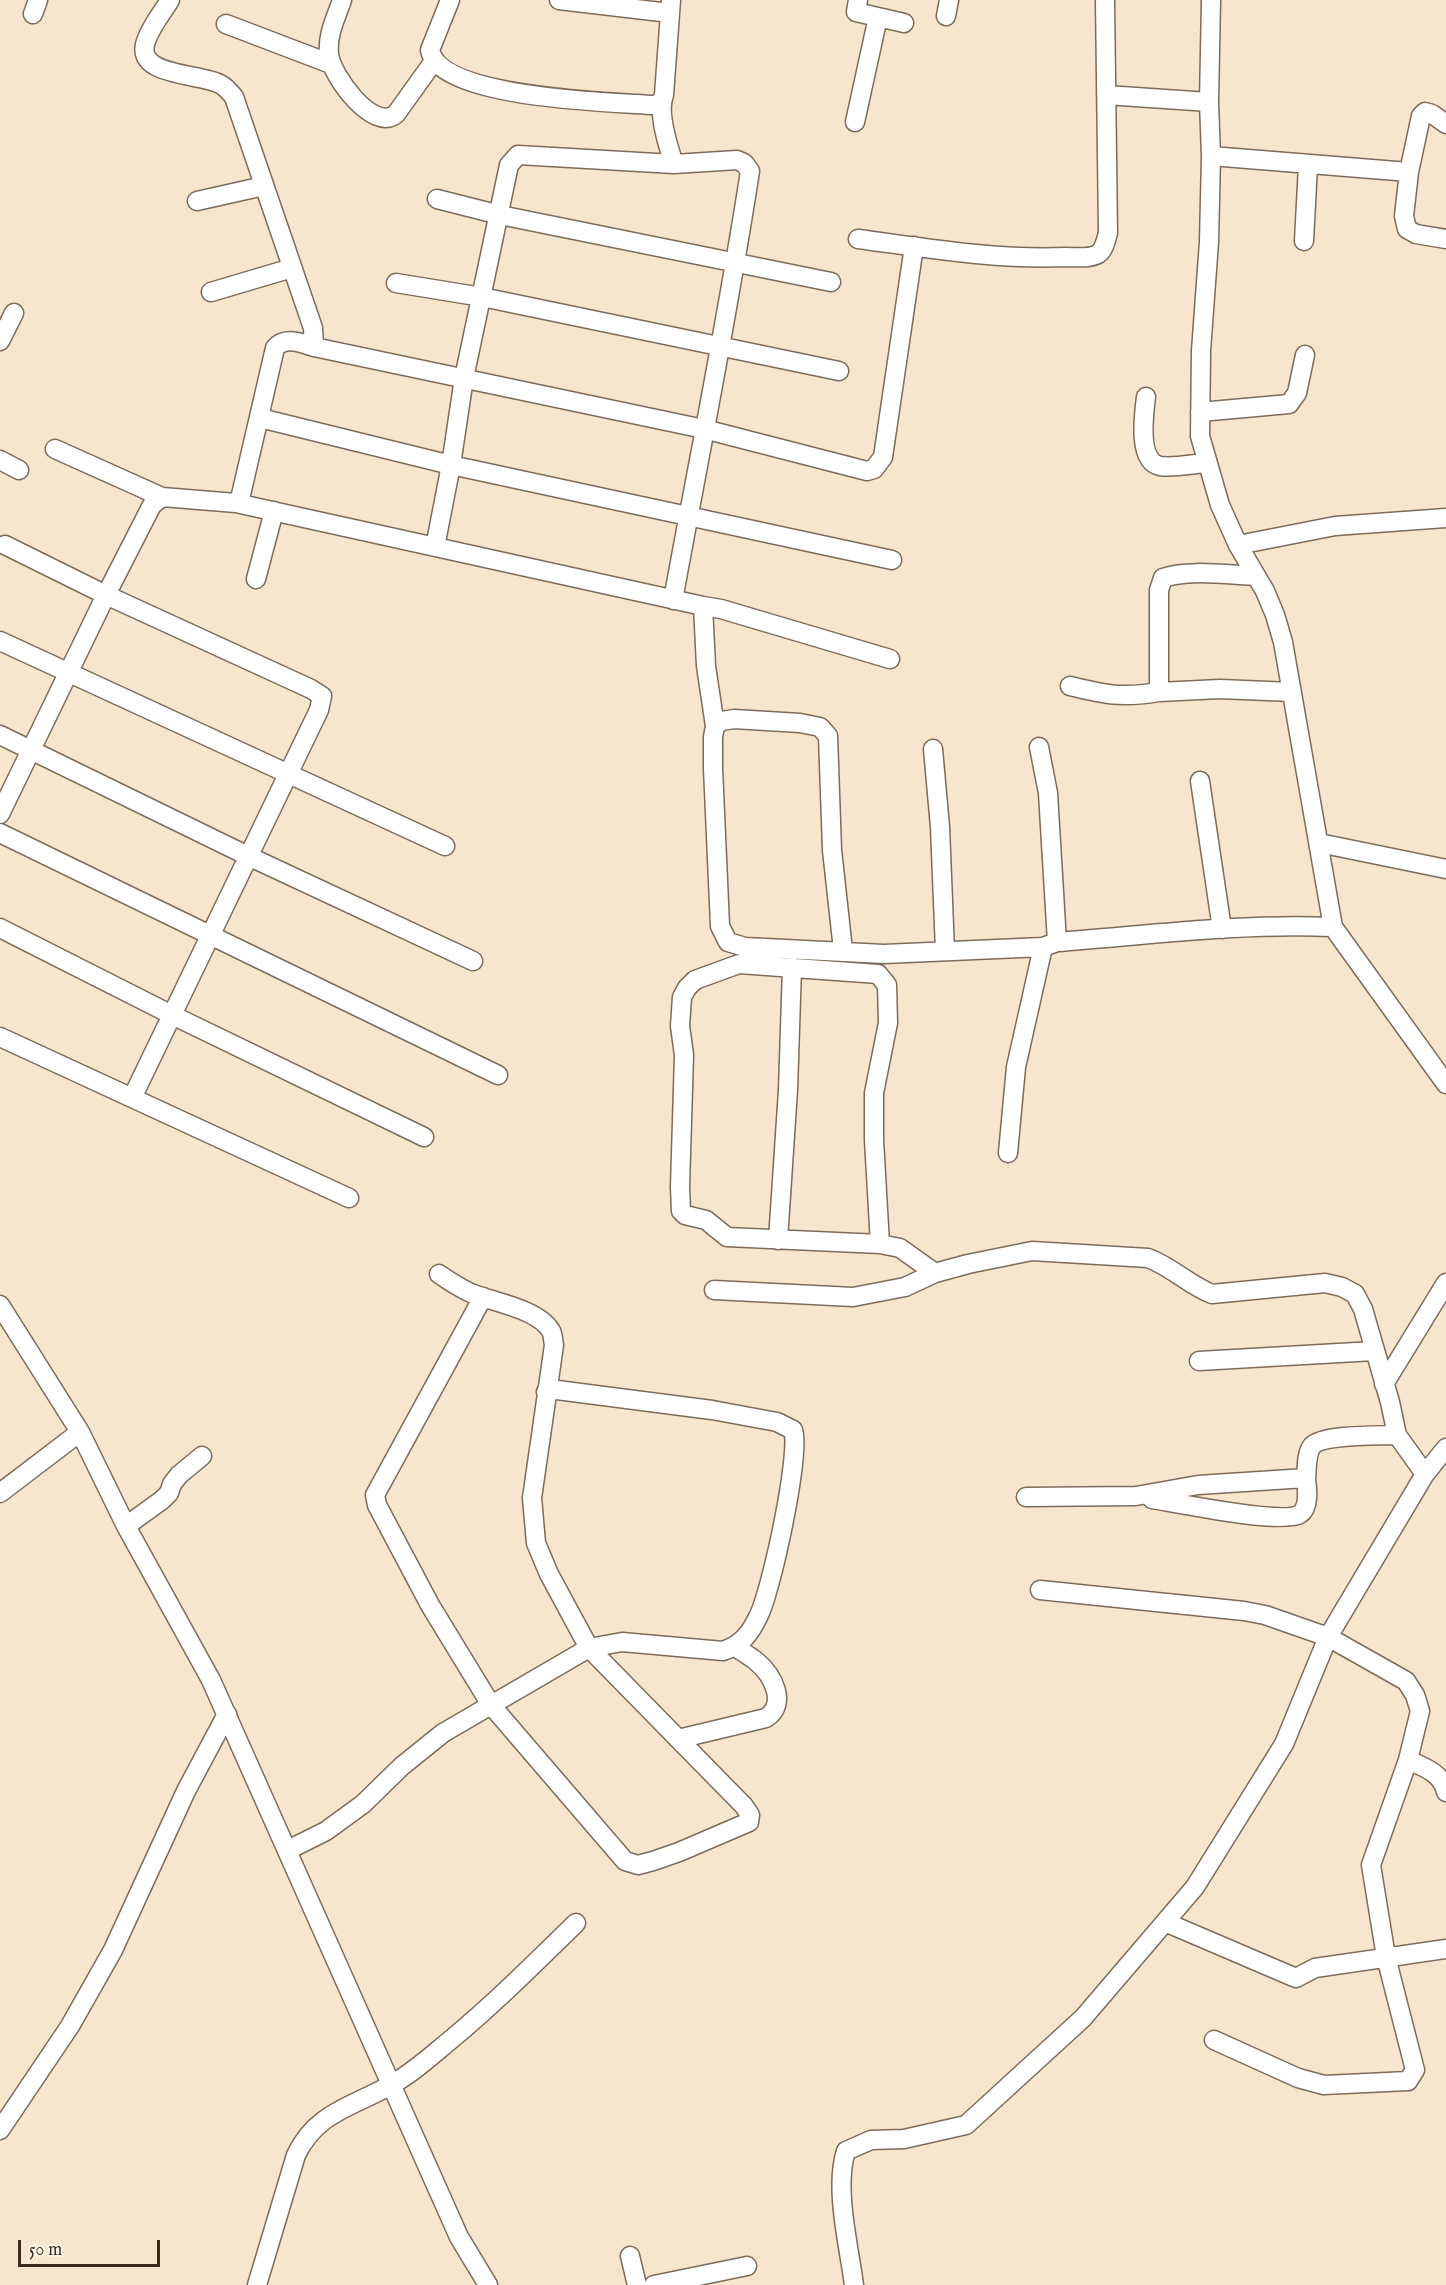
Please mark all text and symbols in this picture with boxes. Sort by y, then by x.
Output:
scale bar [21,2228,164,2266]
text: 50 m [29,2239,62,2262]

